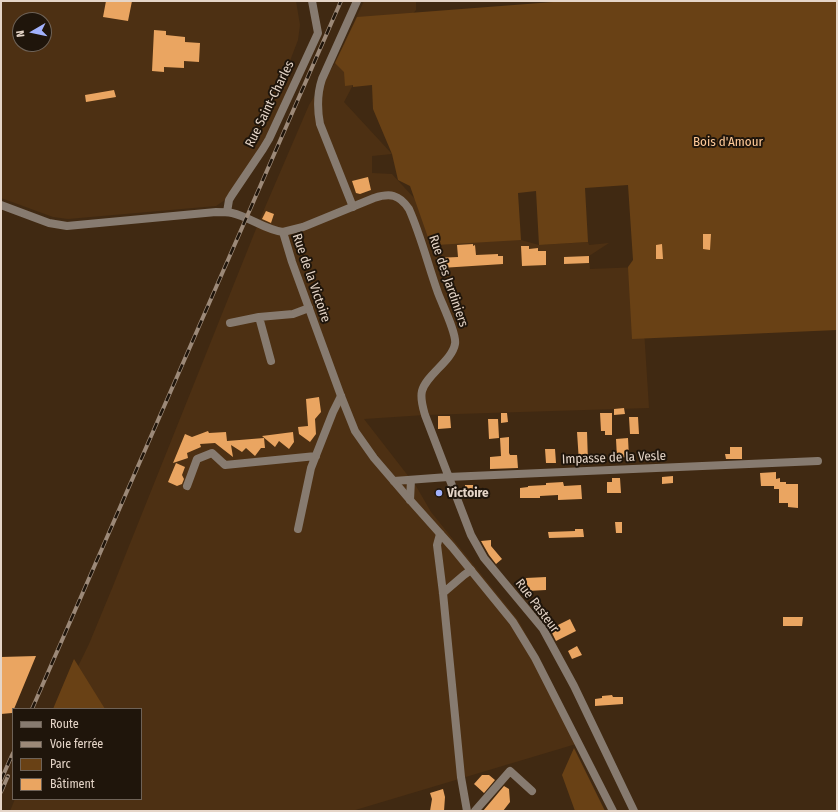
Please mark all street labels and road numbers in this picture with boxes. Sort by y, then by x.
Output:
street label: Rue Saint-Charles [242,58,298,150]
street label: Rue de la Victoire [289,232,333,324]
street label: Rue des Jardiniers [425,233,471,329]
street label: Impasse de la Vesle [562,448,666,468]
street label: Rue Pasteur [512,576,562,636]

